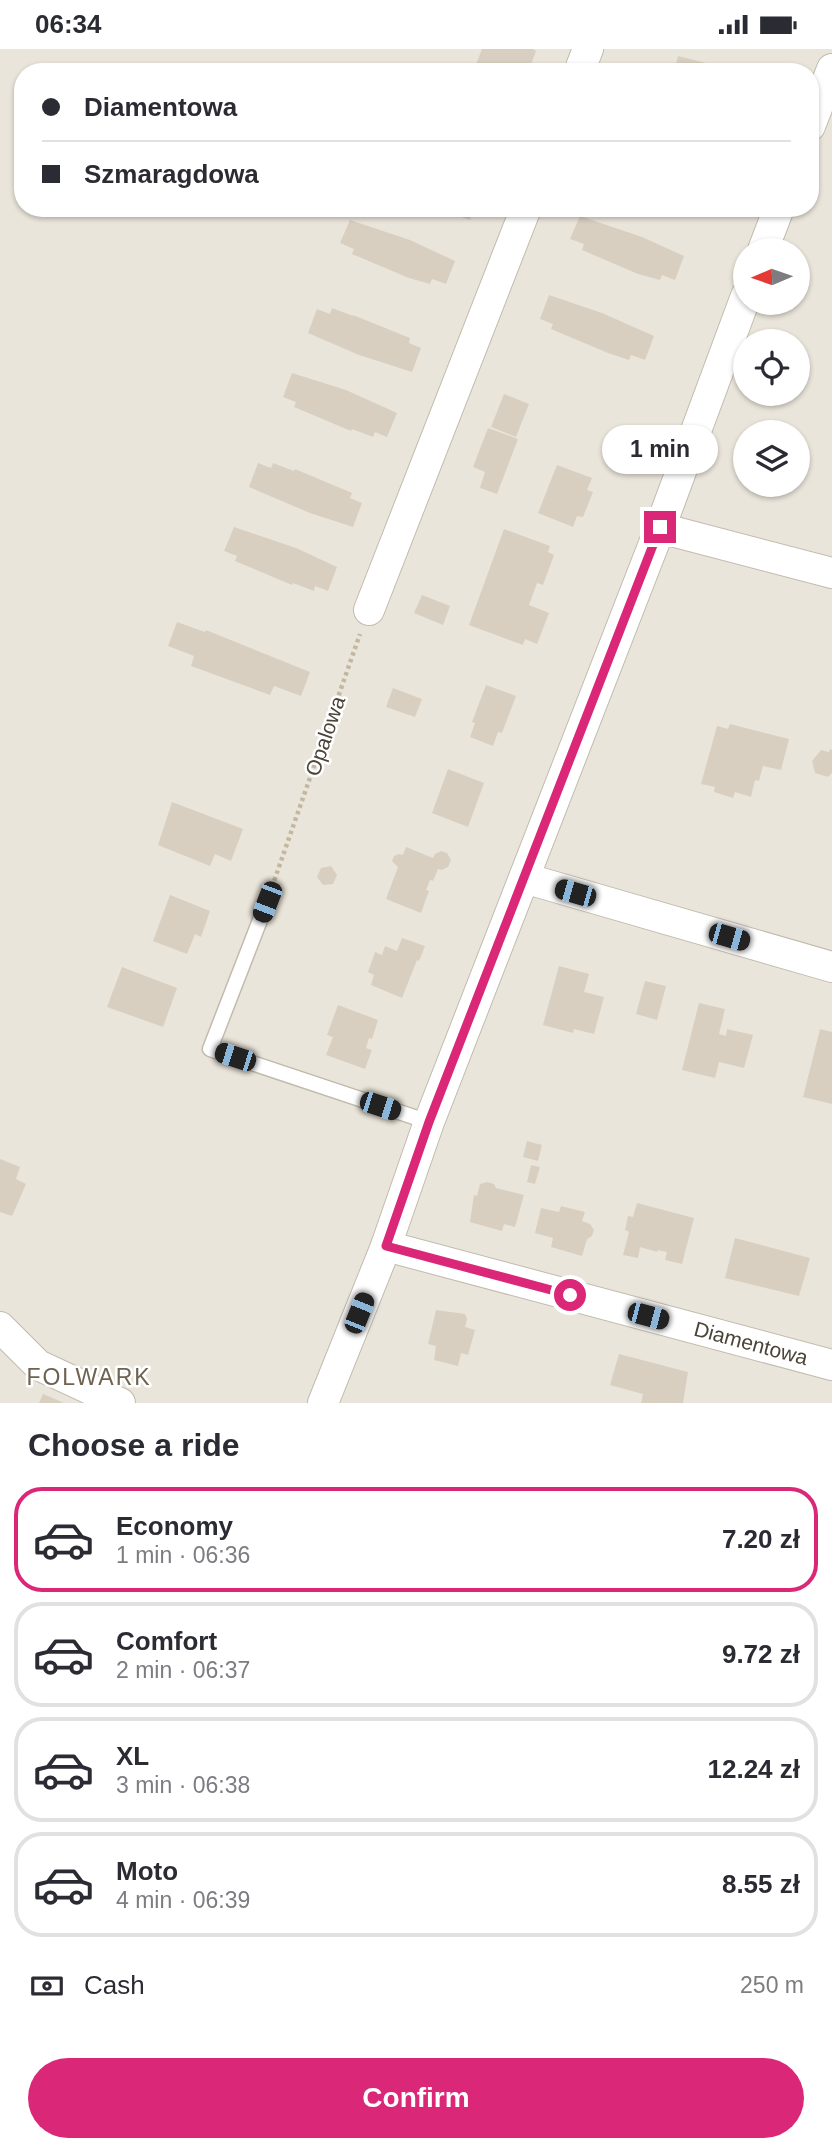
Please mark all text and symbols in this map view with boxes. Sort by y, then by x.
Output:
text: 06:34 [35,9,102,39]
text: Diamentowa [84,92,237,122]
text: Szmaragdowa [84,159,259,189]
north arrow [733,238,810,315]
map controls [733,238,810,497]
button: locate [733,329,810,406]
button: layers [733,420,810,497]
callout: 1 min [602,426,718,475]
text: 1 min [630,436,690,462]
route end [644,511,676,543]
street label: Opalowa [301,693,349,779]
car [552,877,599,909]
car [250,879,285,925]
car [706,921,753,953]
car [212,1041,259,1073]
car [357,1090,404,1122]
route start [554,1279,586,1311]
car [342,1290,377,1336]
car [625,1300,672,1332]
street label: Diamentowa [692,1317,811,1369]
district label: FOLWARK [26,1364,152,1390]
text: Choose a ride [28,1427,240,1463]
icon: car [32,1508,95,1571]
text: Economy [116,1511,233,1541]
text: 7.20 zł [722,1524,800,1554]
text: 1 min · 06:36 [116,1542,250,1568]
icon: car [32,1623,95,1686]
text: Comfort [116,1626,217,1656]
text: 9.72 zł [722,1639,800,1669]
text: 2 min · 06:37 [116,1657,250,1683]
icon: car [32,1738,95,1801]
text: XL [116,1741,149,1771]
text: 12.24 zł [707,1754,800,1784]
text: 3 min · 06:38 [116,1772,250,1798]
icon: car [32,1853,95,1916]
text: Moto [116,1856,178,1886]
text: 8.55 zł [722,1869,800,1899]
text: 4 min · 06:39 [116,1887,250,1913]
icon: cash [28,1967,66,2005]
text: Cash [84,1970,145,2000]
text: 250 m [740,1972,804,1998]
button: Confirm [28,2058,804,2138]

